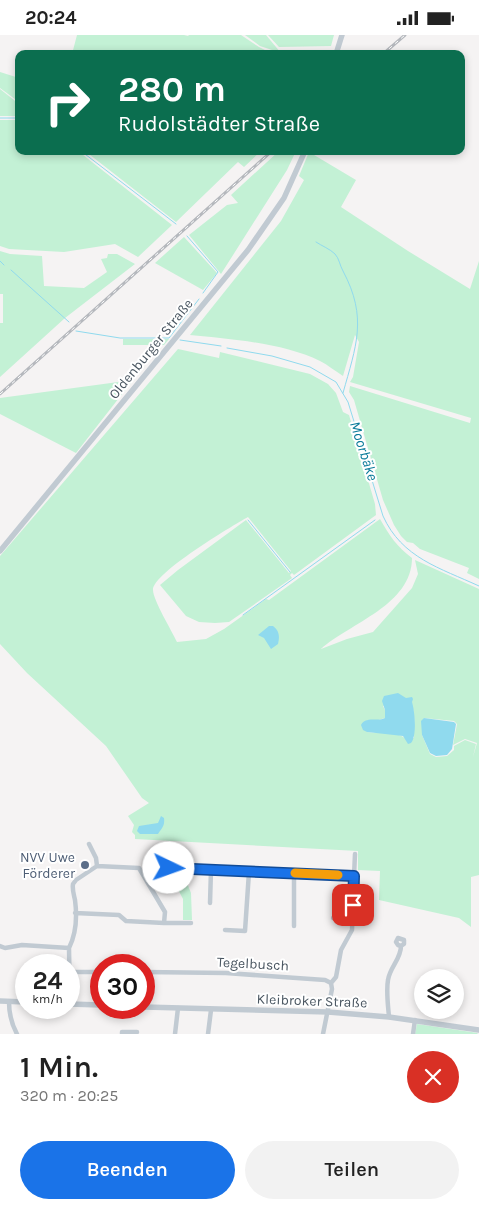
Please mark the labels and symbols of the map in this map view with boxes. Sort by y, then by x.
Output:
street label: Oldenburger Straße [105,295,197,403]
water label: Moorbäke [346,419,382,483]
position arrow [142,841,194,893]
place label: NVV Uwe Förderer [20,849,76,882]
marker: NVV Uwe Förderer [79,859,91,871]
pin [332,884,374,926]
speed limit sign: 30 [90,954,155,1019]
street label: Tegelbusch [217,954,289,974]
street label: Kleibroker Straße [256,991,368,1011]

